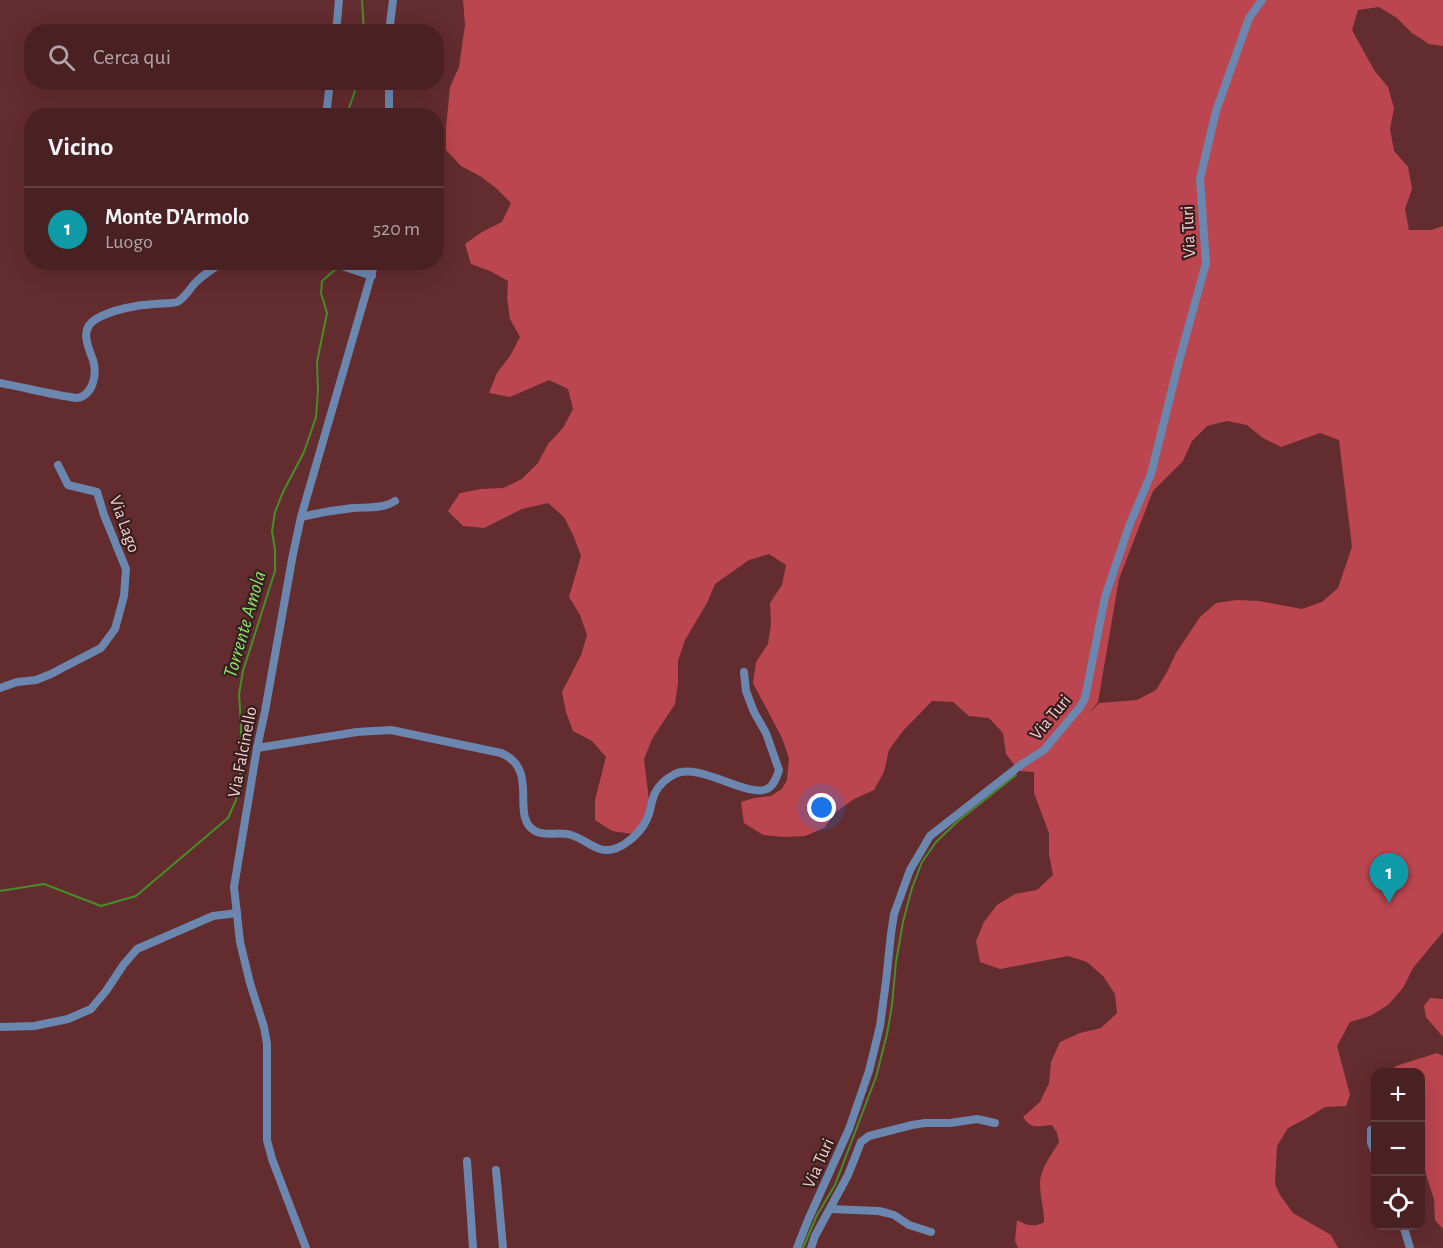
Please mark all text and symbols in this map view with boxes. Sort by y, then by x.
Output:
search box [24,24,444,90]
icon: search [45,41,78,74]
text: Cerca qui [93,46,171,68]
text: Vicino [48,134,113,160]
street label: Via Turi [1179,205,1199,259]
text: Monte D'Armolo [105,206,249,228]
text: 1 [64,219,71,239]
text: 520 m [373,219,420,239]
text: Luogo [105,232,153,252]
street label: Via Lago [105,493,143,555]
water label: Torrente Amola [220,569,270,680]
street label: Via Turi [1027,692,1075,744]
street label: Via Falcinello [225,705,261,799]
your location [807,793,836,822]
pin: 1 [1370,854,1408,903]
map controls [1371,1068,1425,1230]
button: + [1371,1068,1425,1122]
button: − [1371,1122,1425,1176]
street label: Via Turi [800,1136,838,1191]
button: locate [1371,1176,1425,1230]

